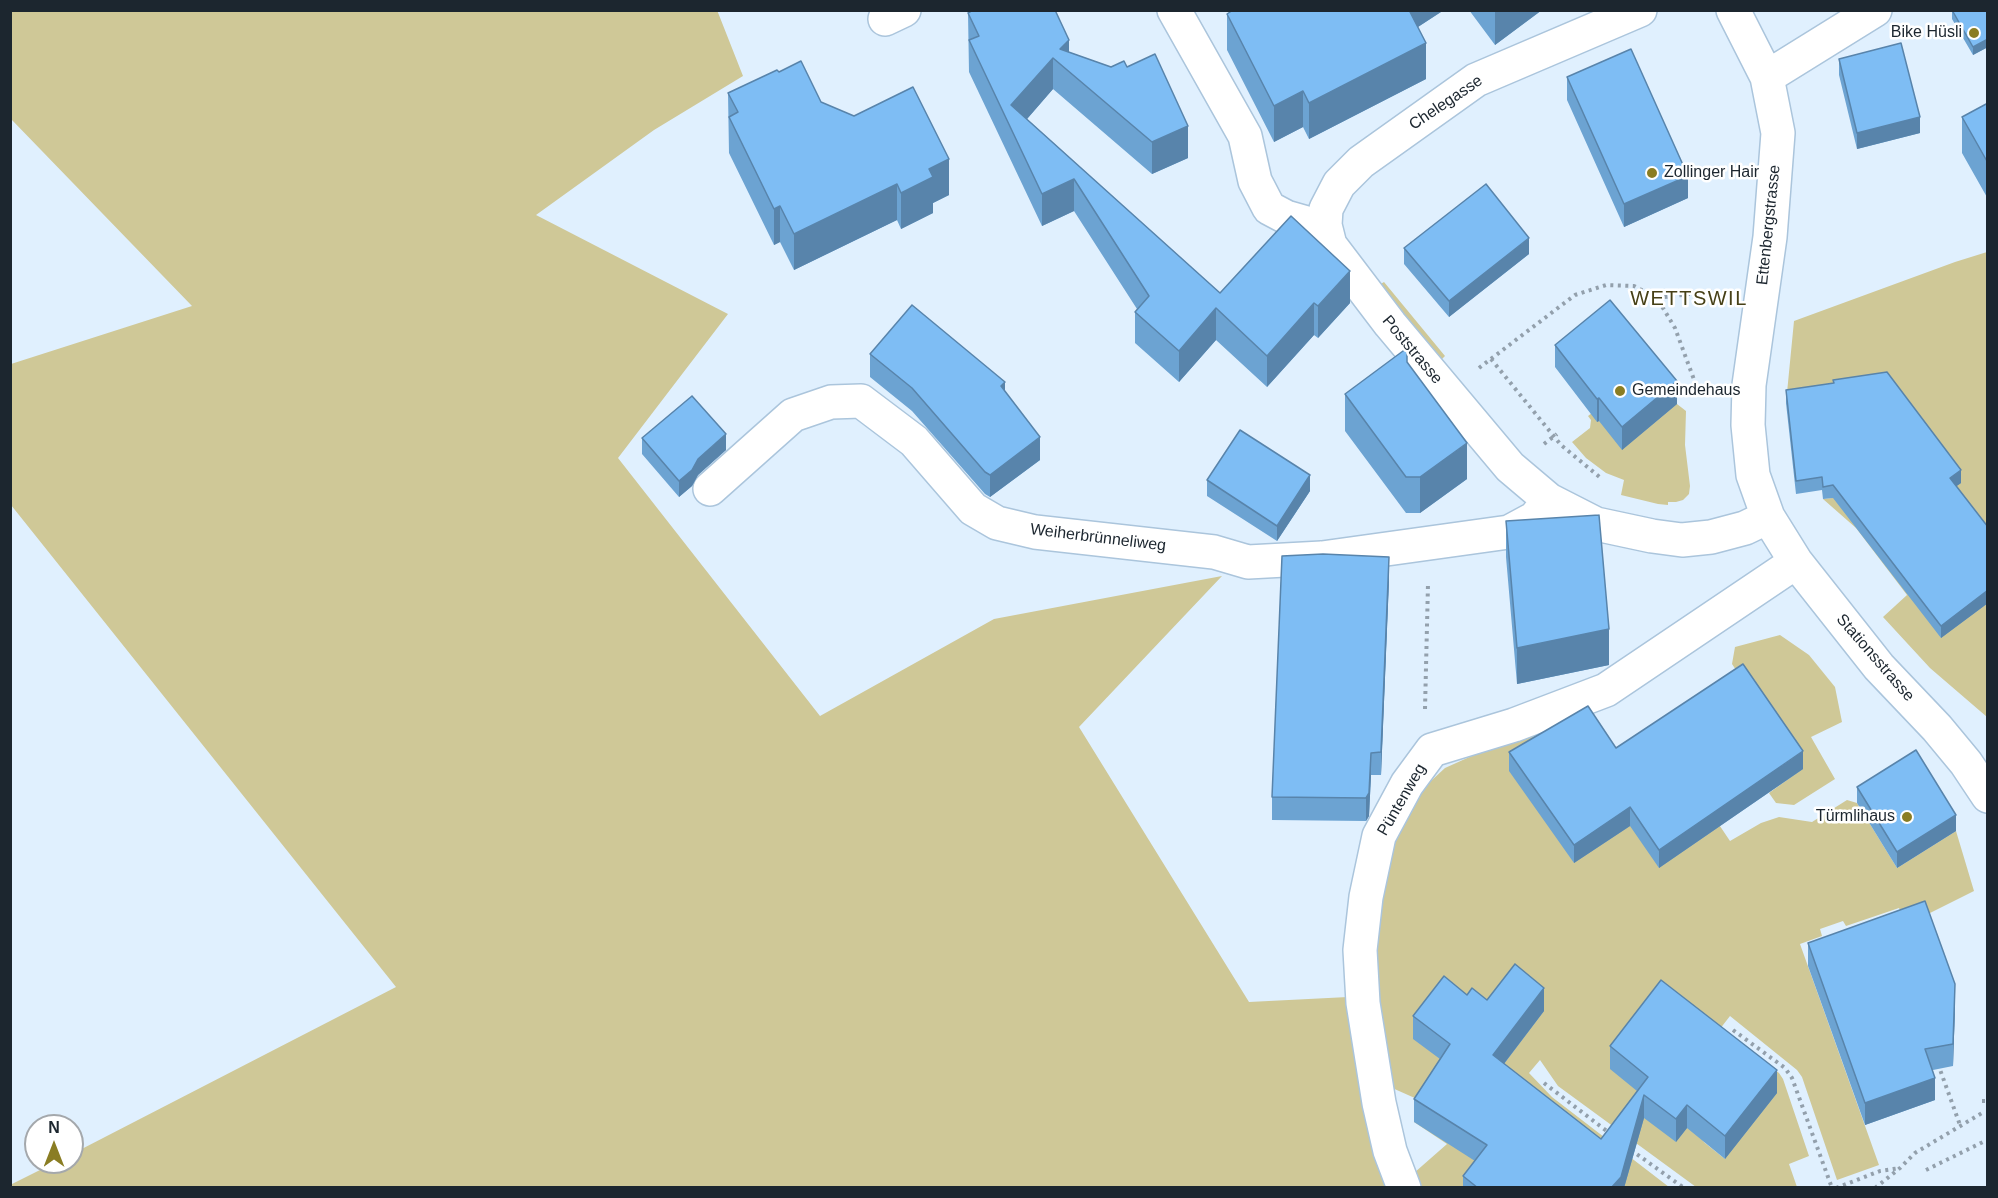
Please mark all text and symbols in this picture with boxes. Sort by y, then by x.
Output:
place label: Bike Hüsli [1891,23,1962,43]
marker: Bike Hüsli [1967,26,1981,40]
street label: Chelegasse [1406,71,1486,135]
place label: Zollinger Hair [1664,163,1759,183]
street label: Ettenbergstrasse [1753,164,1785,286]
marker: Zollinger Hair [1645,166,1659,180]
district label: WETTSWIL [1630,287,1748,311]
street label: Poststrasse [1378,312,1446,388]
place label: Gemeindehaus [1632,381,1741,401]
marker: Gemeindehaus [1613,384,1627,398]
street label: Weiherbrünneliweg [1029,520,1167,556]
street label: Stationsstrasse [1832,610,1918,706]
street label: Püntenweg [1374,761,1430,839]
place label: Türmlihaus [1816,807,1895,827]
marker: Türmlihaus [1900,810,1914,824]
north arrow [24,1114,84,1174]
text: N [48,1119,60,1136]

